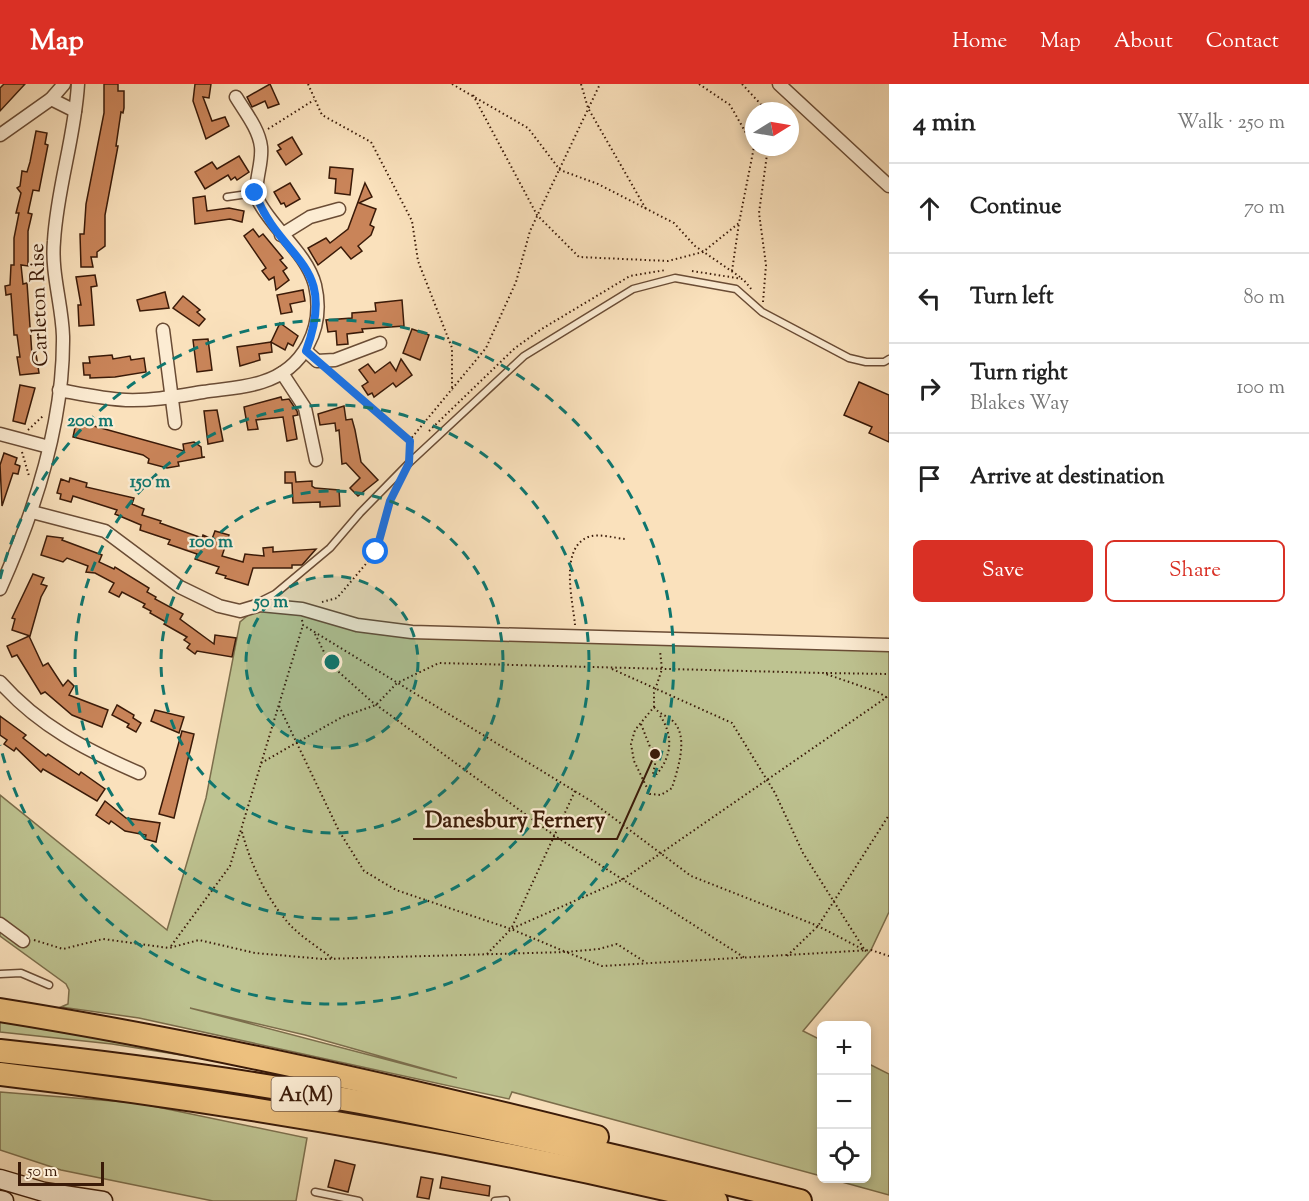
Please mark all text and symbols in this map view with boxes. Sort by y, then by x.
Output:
text: Map [30,22,84,62]
text: Home [952,27,1007,57]
text: Map [1040,27,1081,57]
text: About [1114,27,1173,57]
text: Contact [1206,27,1279,57]
north arrow [745,102,799,156]
text: 4 min [913,105,976,142]
text: Walk · 250 m [1177,109,1285,138]
route end [241,179,267,205]
icon: ahead [913,192,946,225]
text: Continue [970,192,1061,224]
text: 70 m [1244,194,1285,223]
street label: Carleton Rise [23,243,57,367]
icon: left [913,282,946,315]
text: Turn left [970,282,1053,314]
text: 80 m [1244,284,1285,313]
text: Turn right [970,358,1067,390]
icon: right [913,372,946,405]
text: 100 m [1236,374,1285,403]
text: Blakes Way [970,390,1069,419]
text: 200 m [67,409,113,435]
icon: arrive [913,462,946,495]
text: Arrive at destination [970,462,1165,494]
text: 150 m [130,470,170,496]
text: 100 m [189,530,233,556]
route start [362,538,388,564]
button: Save [913,540,1093,602]
button: Share [1105,540,1285,602]
text: 50 m [252,590,288,616]
centre of rings [322,652,342,672]
callout: Danesbury Fernery [413,799,617,839]
text: Danesbury Fernery [425,806,605,838]
map controls [817,1021,871,1183]
button: + [817,1021,871,1075]
button: − [817,1075,871,1129]
road number: A1(M) [272,1077,340,1111]
button: locate [817,1129,871,1183]
scale bar [18,1159,104,1186]
text: 50 m [27,1161,58,1184]

